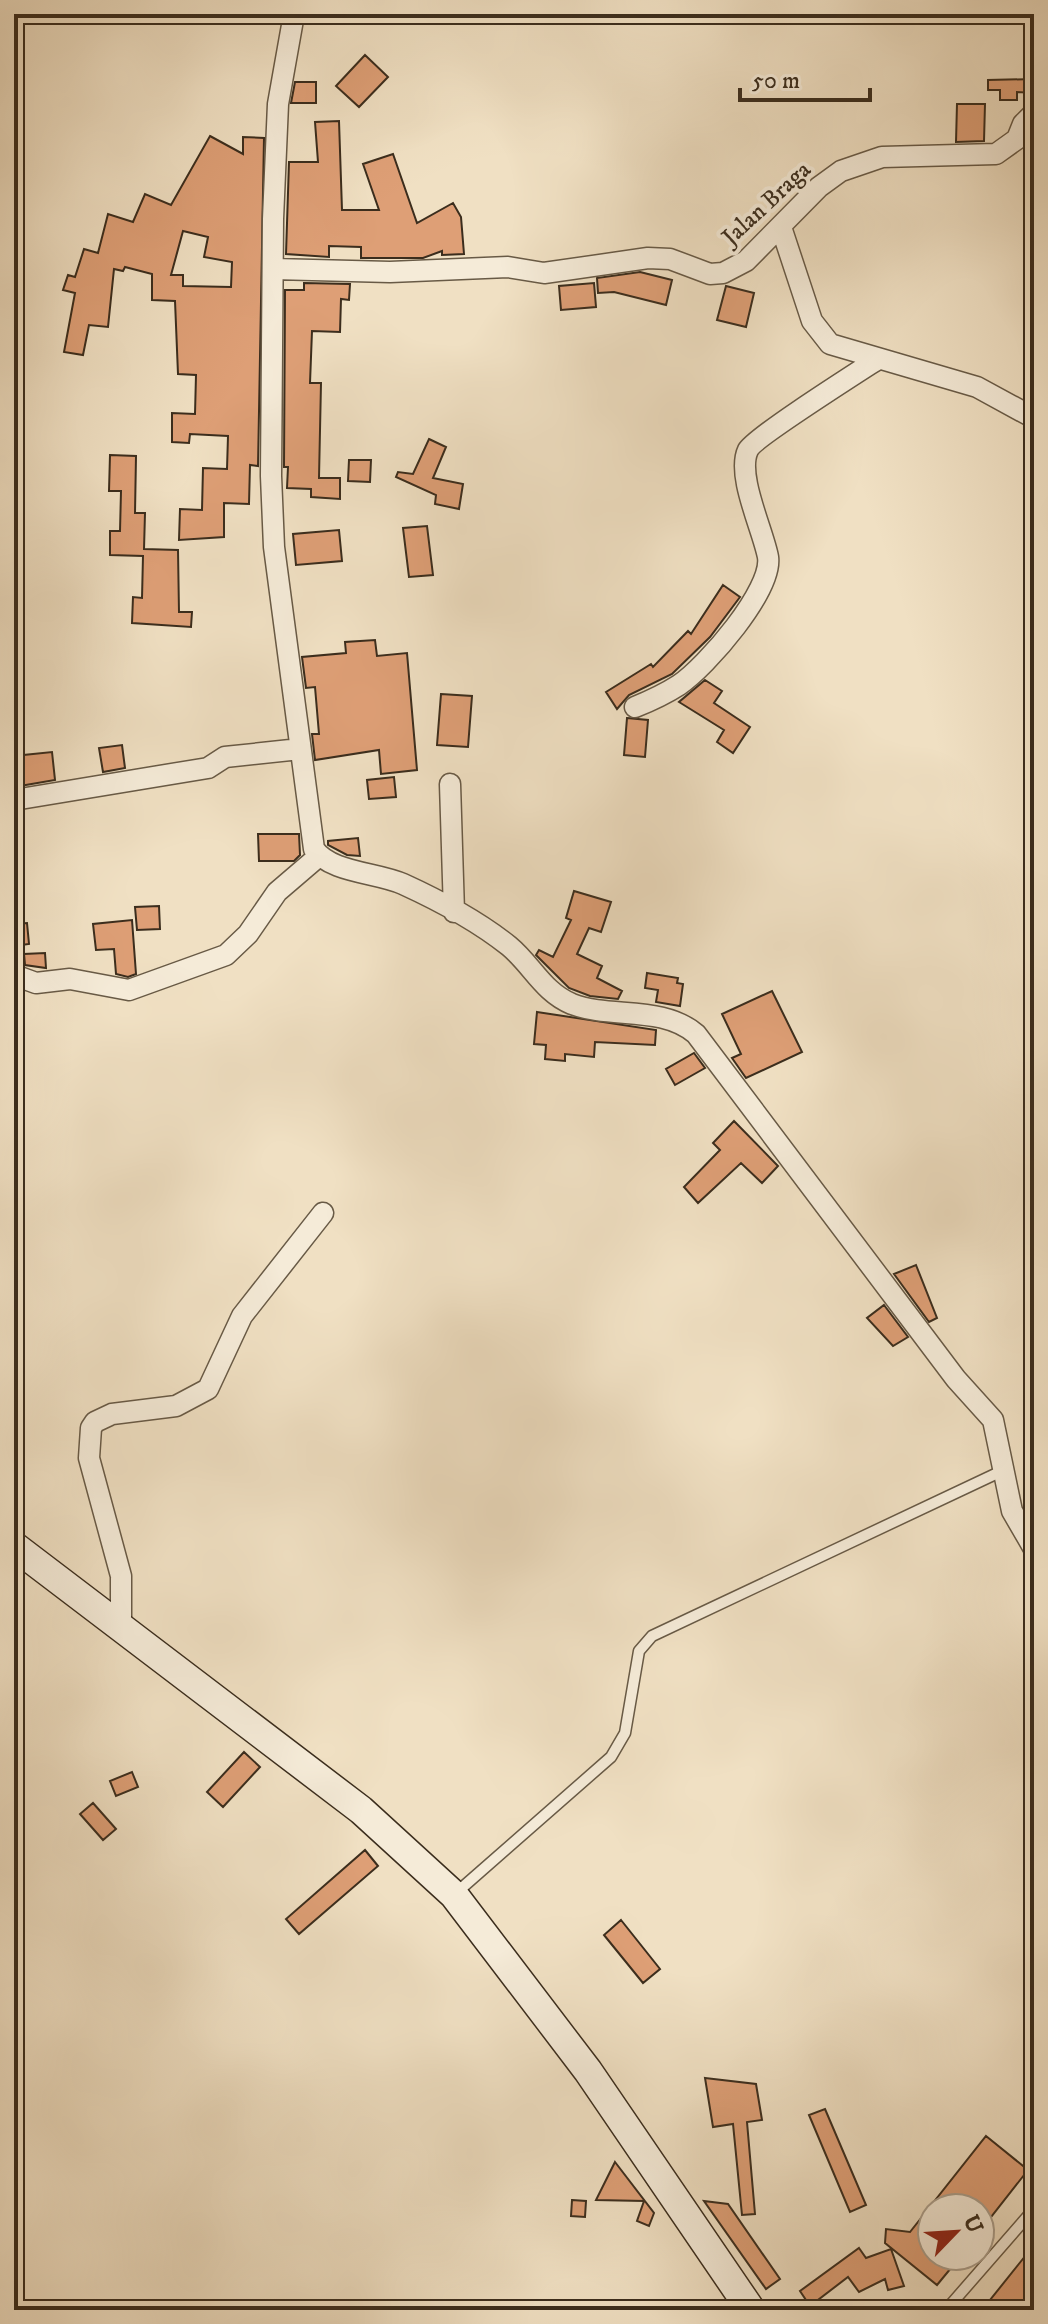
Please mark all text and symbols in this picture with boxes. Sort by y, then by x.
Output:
scale bar [740,52,870,102]
text: 50 m [752,66,800,96]
street label: Jalan Braga [715,155,818,254]
north arrow [916,2192,996,2272]
text: U [957,2211,989,2238]

